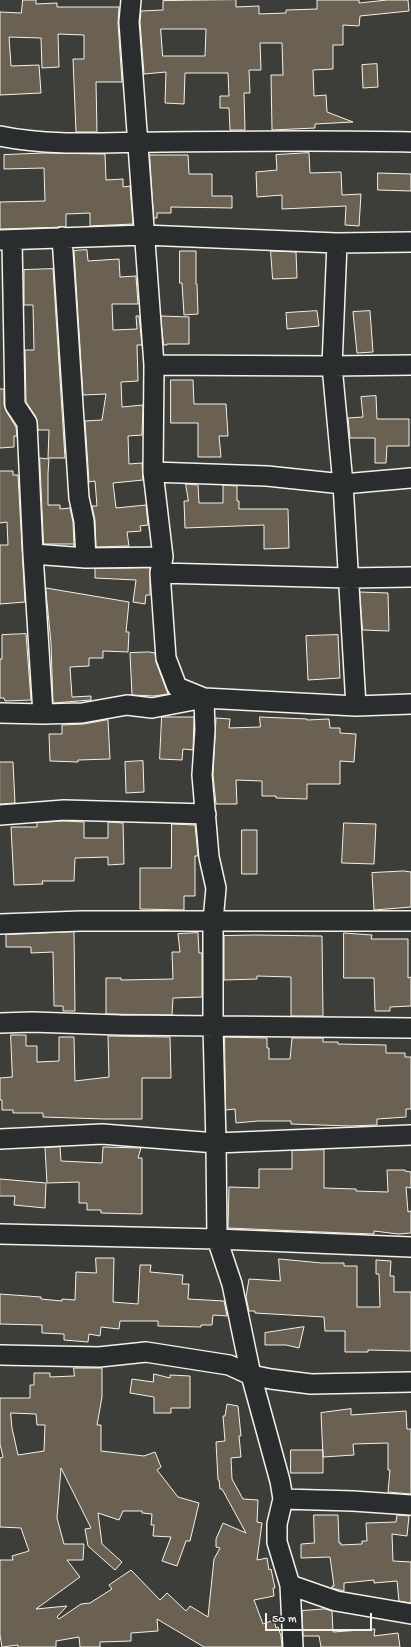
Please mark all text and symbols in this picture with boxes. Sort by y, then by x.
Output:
scale bar [267,1605,374,1631]
text: 50 m [272,1613,297,1627]

